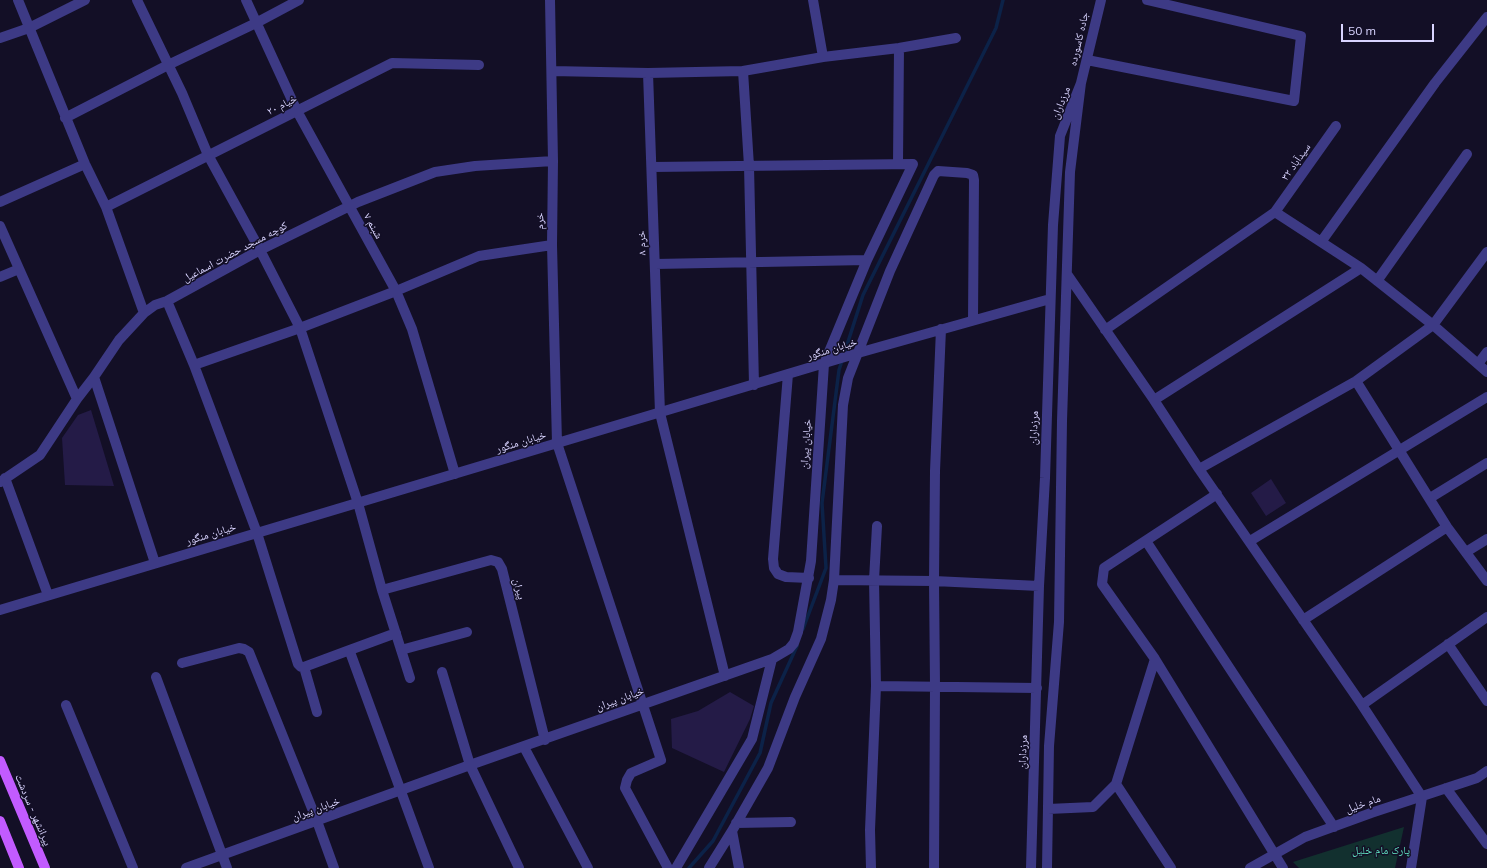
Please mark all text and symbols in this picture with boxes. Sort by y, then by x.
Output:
street label: جاده کاسورده [1066,11,1092,67]
scale bar [1343,16,1436,42]
text: 50 m [1348,23,1376,38]
street label: مرزداران [1048,85,1074,121]
street label: خیام ۲۰ [265,92,299,118]
street label: سیدآباد ۳۲ [1279,141,1313,183]
street label: شبنم ۷ [361,211,385,241]
street label: خرم [533,212,547,230]
street label: کوچه مسجد حضرت اسماعیل [180,219,290,285]
street label: خرم ۸ [635,230,649,256]
street label: خیابان منگور [805,335,859,363]
street label: مرزداران [1027,411,1041,445]
street label: خیابان پیران [798,419,814,469]
street label: خیابان منگور [494,428,548,456]
street label: خیابان منگور [184,520,238,548]
street label: پیران [510,577,528,601]
street label: خیابان پیران [594,684,646,714]
street label: مرزداران [1016,735,1030,769]
street label: پیرانشهر - سردشت [12,772,54,848]
street label: مام خلیل [1344,792,1382,816]
street label: خیابان پیران [290,794,342,824]
park label: پارک مام خلیل [1352,844,1410,858]

